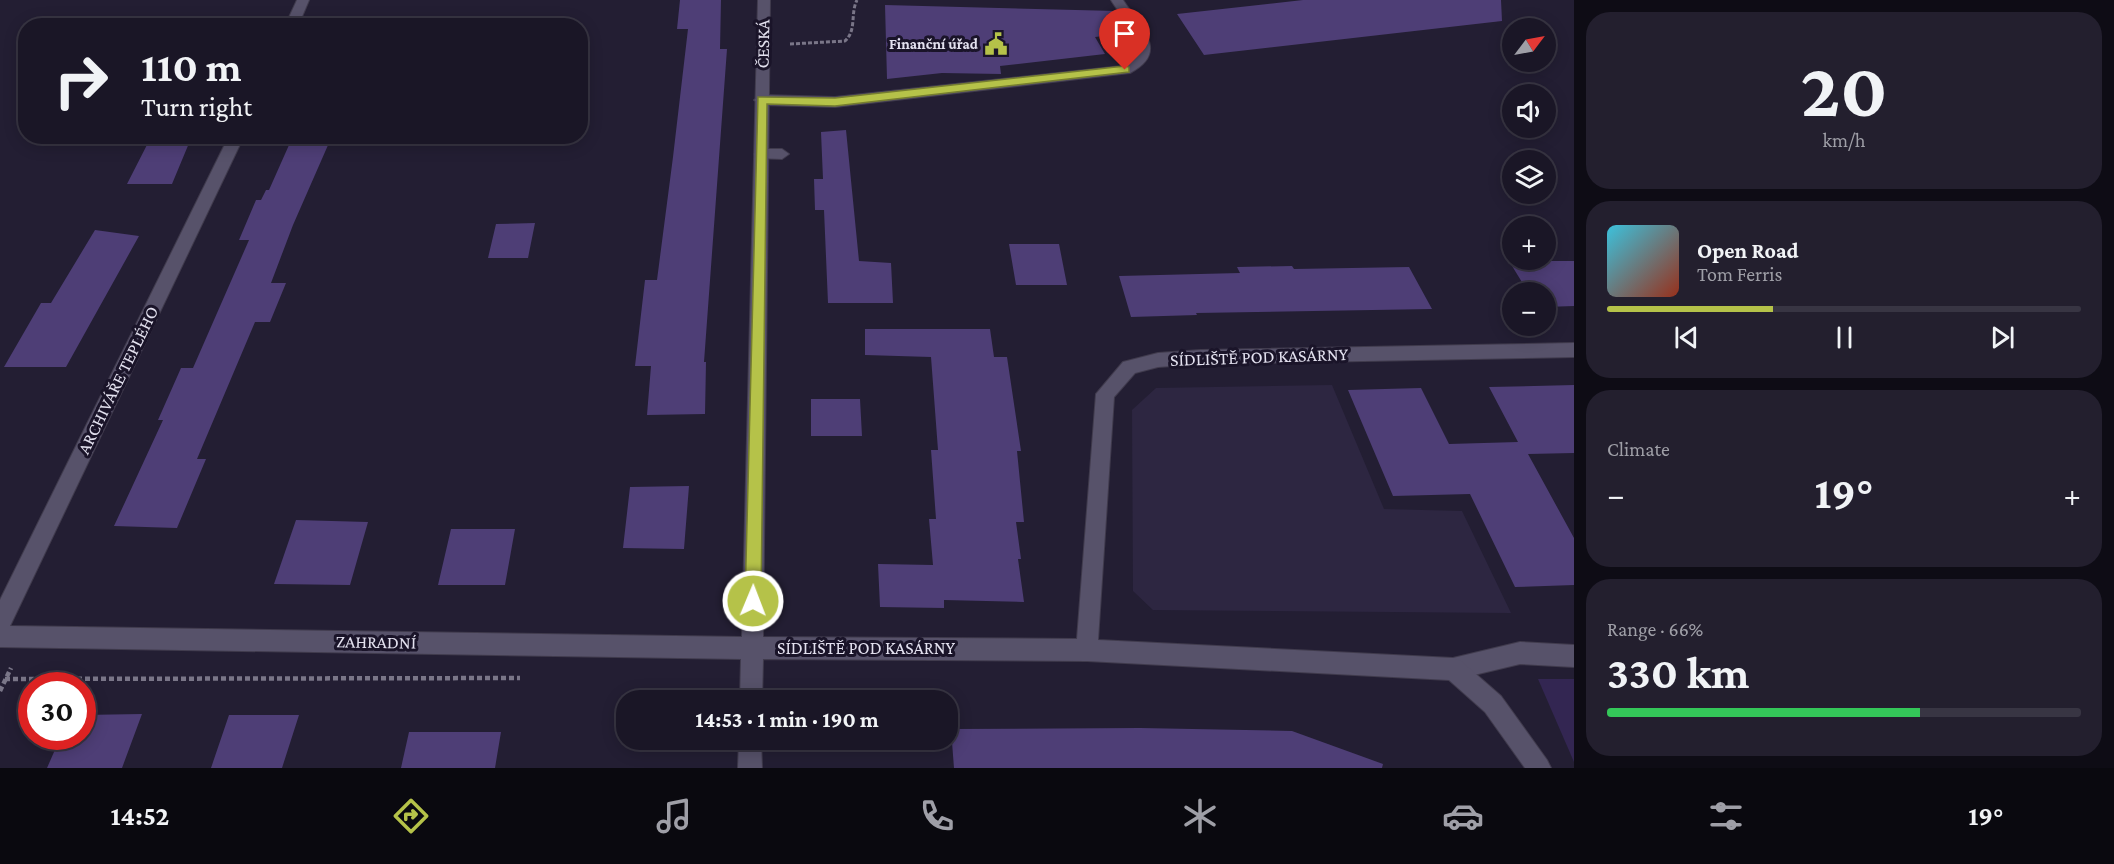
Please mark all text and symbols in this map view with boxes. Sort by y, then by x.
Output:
pin [1099,8,1150,70]
icon: arrive [1108,17,1141,50]
north arrow [1502,18,1556,72]
map controls [1502,18,1556,336]
street label: ČESKÁ [753,19,773,69]
public building icon: Finanční úřad [983,31,1009,57]
place label: Finanční úřad [889,36,979,52]
icon: right [42,42,120,120]
text: 110 m [141,43,242,90]
text: 20 [1800,46,1888,133]
button: sound [1502,84,1556,138]
text: Turn right [141,92,252,122]
text: km/h [1822,129,1866,151]
button: layers [1502,150,1556,204]
button: + [1502,216,1556,270]
text: Open Road [1697,238,1799,263]
text: Tom Ferris [1697,263,1782,285]
button: − [1502,282,1556,336]
street label: ARCHIVÁŘE TEPLÉHO [73,303,163,457]
icon: previous [1670,321,1703,354]
icon: pause [1828,321,1861,354]
icon: next [1986,321,2019,354]
street label: SÍDLIŠTĚ POD KASÁRNY [1170,344,1349,370]
text: Climate [1607,438,1670,460]
text: 19° [1815,468,1873,518]
text: − [1607,476,1624,513]
text: + [2064,476,2081,513]
position arrow [721,569,785,633]
text: Range · 66% [1607,618,1703,640]
street label: ZAHRADNÍ [336,631,416,653]
street label: SÍDLIŠTĚ POD KASÁRNY [777,638,956,658]
text: 330 km [1607,648,1749,698]
speed limit sign: 30 [18,672,96,750]
text: 14:53 · 1 min · 190 m [695,707,879,732]
icon: directions [390,795,432,837]
icon: music [653,795,695,837]
icon: phone [916,795,958,837]
icon: climate [1179,795,1221,837]
icon: car [1442,795,1484,837]
icon: filters [1705,795,1747,837]
text: 14:52 [110,801,169,831]
text: 19° [1968,801,2004,831]

